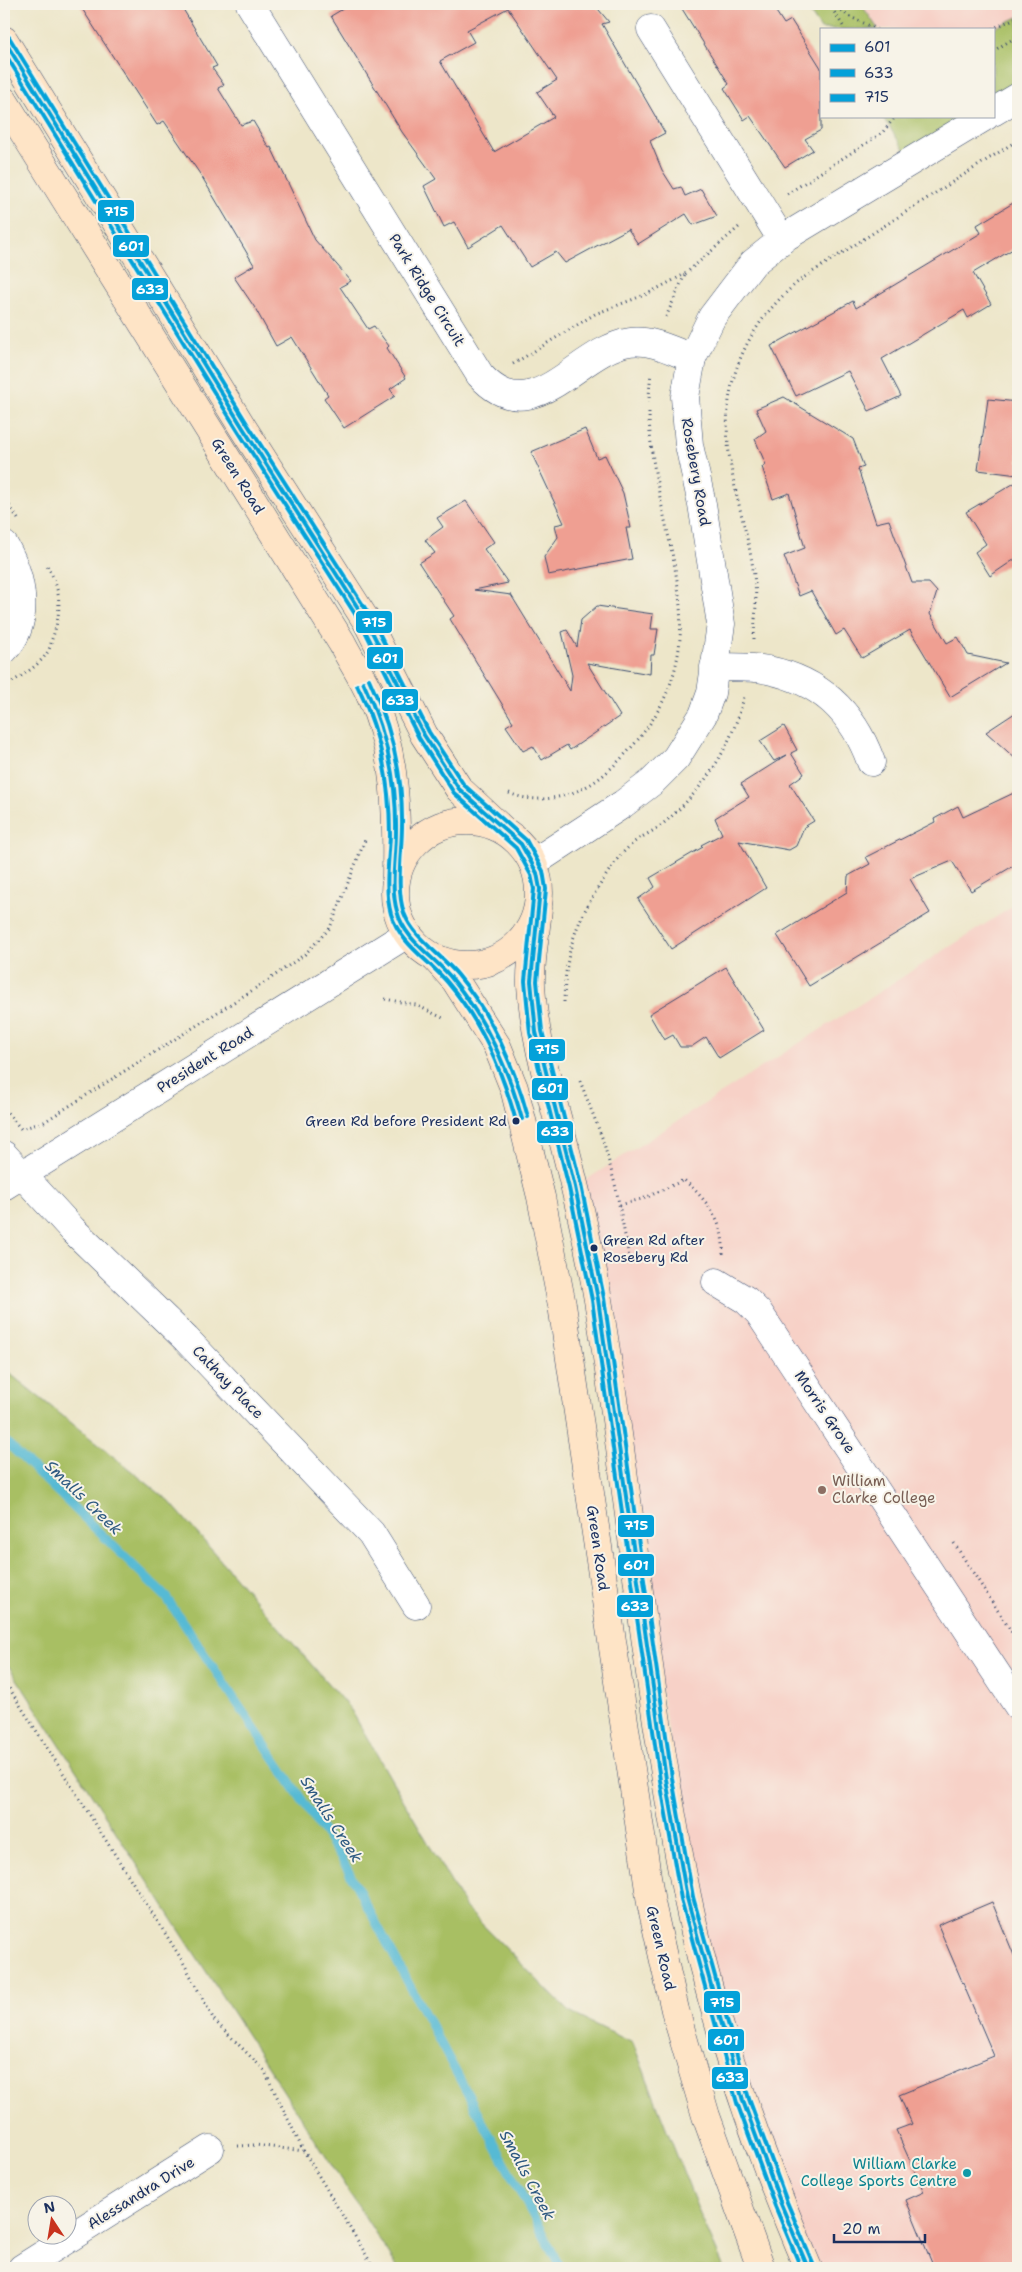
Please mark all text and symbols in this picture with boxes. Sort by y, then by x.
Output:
legend [820,28,994,118]
text: 601 [864,37,890,57]
text: 633 [864,63,894,83]
text: 715 [864,87,889,107]
line badge: 715 [97,199,135,223]
text: 715 [104,202,128,220]
street label: Park Ridge Circuit [384,230,470,350]
line badge: 601 [112,234,150,258]
text: 601 [118,237,144,255]
line badge: 633 [131,277,169,301]
text: 633 [136,280,165,298]
street label: Rosebery Road [677,416,715,528]
street label: Green Road [207,434,270,518]
line badge: 715 [355,610,393,634]
text: 715 [362,613,386,631]
line badge: 601 [366,646,404,670]
text: 601 [372,649,398,667]
line badge: 633 [381,688,419,712]
text: 633 [386,691,415,709]
street label: President Road [153,1022,257,1098]
line badge: 715 [528,1038,566,1062]
text: 715 [535,1040,559,1058]
line badge: 601 [531,1077,569,1101]
text: 601 [537,1079,563,1097]
place label: Green Rd before President Rd [305,1112,507,1130]
marker: Green Rd before President Rd [511,1116,521,1126]
line badge: 633 [536,1120,574,1144]
text: 633 [541,1122,570,1140]
place label: Green Rd after Rosebery Rd [603,1231,705,1266]
marker: Green Rd after Rosebery Rd [589,1243,599,1253]
street label: Cathay Place [188,1341,268,1423]
street label: Morris Grove [790,1367,860,1457]
water label: Smalls Creek [41,1455,127,1539]
place label: William Clarke College [832,1471,936,1508]
marker: William Clarke College [816,1484,828,1496]
street label: Green Road [582,1504,614,1593]
line badge: 715 [617,1514,655,1538]
text: 715 [624,1516,648,1534]
line badge: 601 [617,1553,655,1577]
text: 601 [623,1556,649,1574]
line badge: 633 [616,1594,654,1618]
text: 633 [621,1597,650,1615]
water label: Smalls Creek [296,1772,367,1867]
street label: Green Road [642,1904,681,1993]
line badge: 715 [703,1990,741,2014]
text: 715 [710,1993,734,2011]
line badge: 601 [707,2028,745,2052]
text: 601 [713,2031,739,2049]
line badge: 633 [711,2066,749,2090]
text: 633 [716,2068,745,2086]
water label: Smalls Creek [495,2126,560,2224]
street label: Alessandra Drive [84,2152,198,2234]
place label: William Clarke College Sports Centre [801,2154,957,2191]
marker: William Clarke College Sports Centre [961,2167,973,2179]
north arrow [28,2194,78,2244]
text: N [42,2197,57,2217]
scale bar [834,2212,926,2244]
text: 20 m [842,2219,881,2239]

